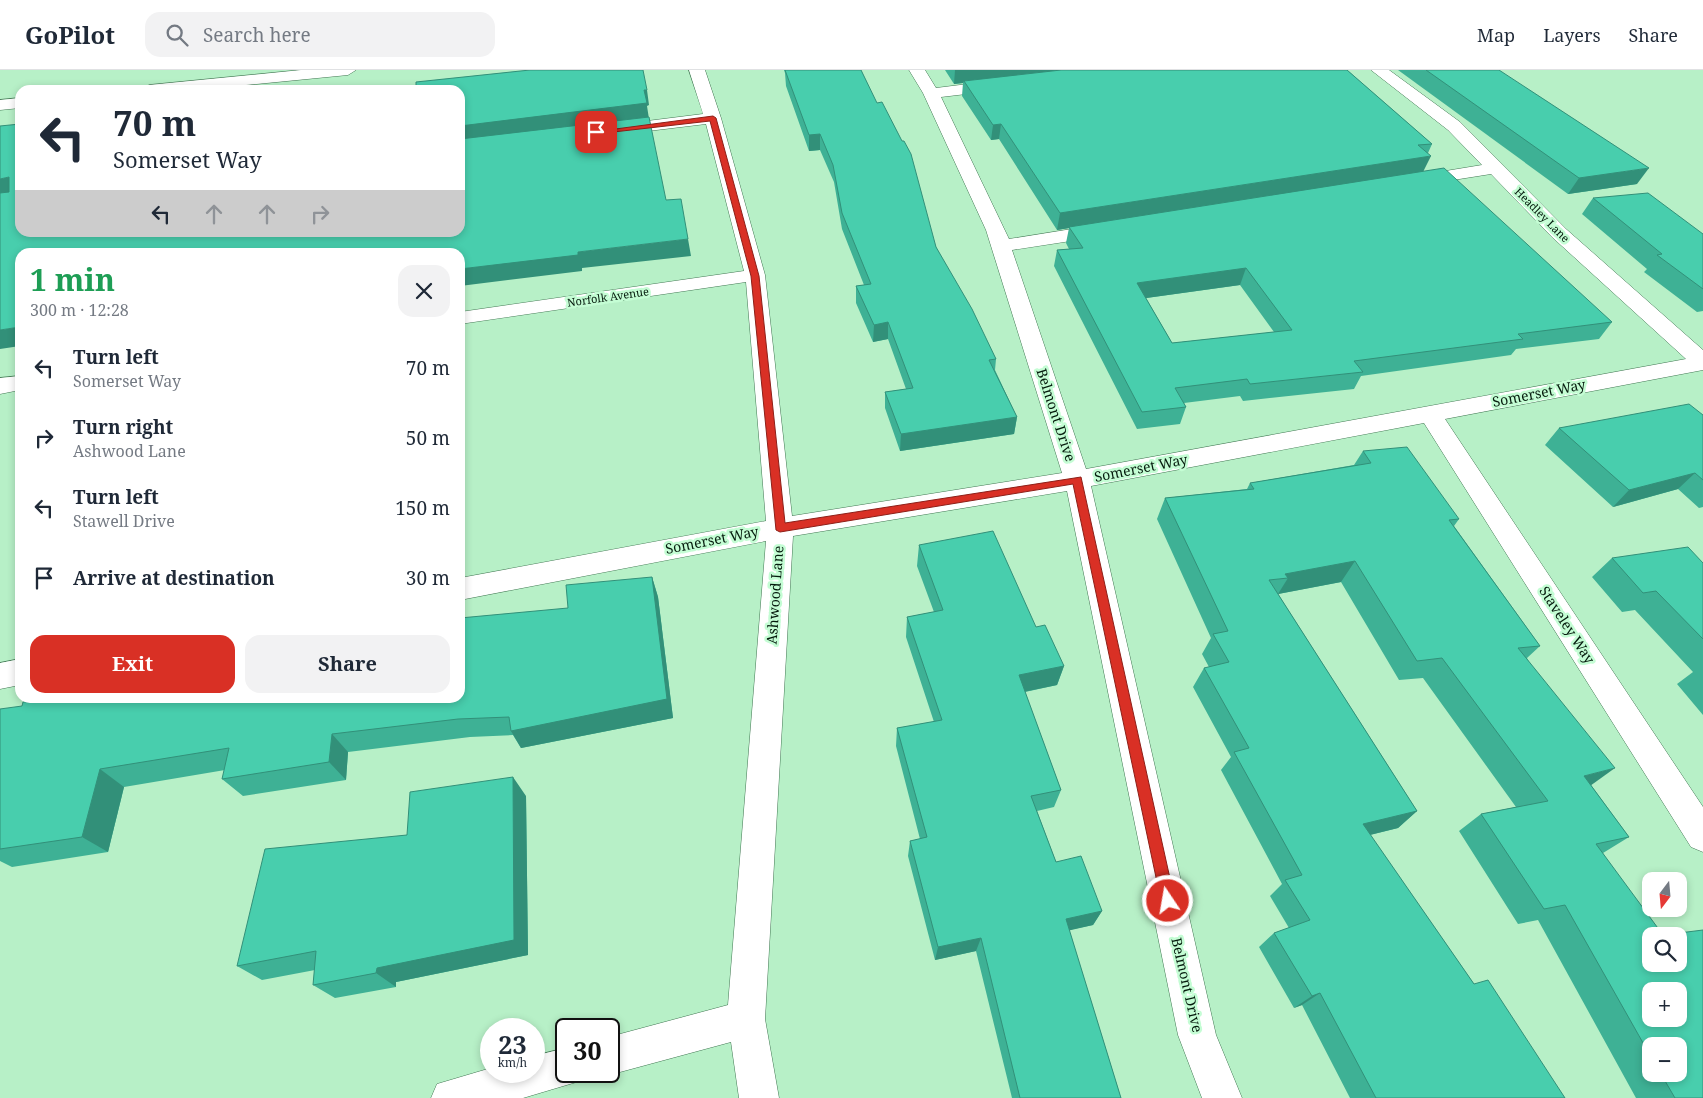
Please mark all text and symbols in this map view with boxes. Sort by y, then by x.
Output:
search box [145,12,495,57]
text: GoPilot [25,18,115,51]
icon: search [163,21,191,49]
text: Search here [203,22,311,48]
text: Map [1477,23,1515,47]
text: Layers [1543,23,1601,47]
text: Share [1629,23,1678,47]
text: 70 m [113,99,196,146]
icon: left [30,105,95,170]
pin [575,111,617,153]
icon: arrive [582,118,610,146]
text: Somerset Way [113,144,262,174]
street label: Headley Lane [1512,184,1573,245]
icon: left [147,200,175,228]
icon: ahead [200,200,228,228]
icon: ahead [253,200,281,228]
icon: right [306,200,334,228]
text: 1 min [30,259,115,300]
button: close [398,265,450,317]
street label: Norfolk Avenue [566,283,650,310]
text: 300 m · 12:28 [30,299,129,321]
text: Turn left [73,344,159,370]
icon: left [30,354,58,382]
text: 70 m [406,355,450,381]
street label: Belmont Drive [1032,366,1080,464]
text: Somerset Way [73,370,181,392]
street label: Somerset Way [1491,374,1587,411]
text: Turn right [73,414,173,440]
icon: right [30,424,58,452]
text: 50 m [406,425,450,451]
text: Ashwood Lane [73,440,186,462]
street label: Somerset Way [1093,449,1189,486]
text: Turn left [73,484,159,510]
icon: left [30,494,58,522]
text: 150 m [395,495,450,521]
text: Stawell Drive [73,510,175,532]
street label: Somerset Way [664,521,760,558]
street label: Ashwood Lane [762,545,787,645]
icon: arrive [30,564,58,592]
text: Arrive at destination [73,565,275,591]
text: 30 m [406,565,450,591]
street label: Staveley Way [1535,582,1600,667]
button: Exit [30,635,235,693]
button: Share [245,635,450,693]
north arrow [1642,872,1688,918]
map controls [1642,872,1687,1082]
position arrow [1141,874,1193,926]
button: search [1642,927,1687,972]
street label: Belmont Drive [1167,936,1208,1034]
button: + [1642,982,1687,1027]
speed limit sign: 30 [555,1018,620,1083]
text: 23 [498,1027,527,1061]
button: − [1642,1037,1687,1082]
text: km/h [498,1054,527,1071]

